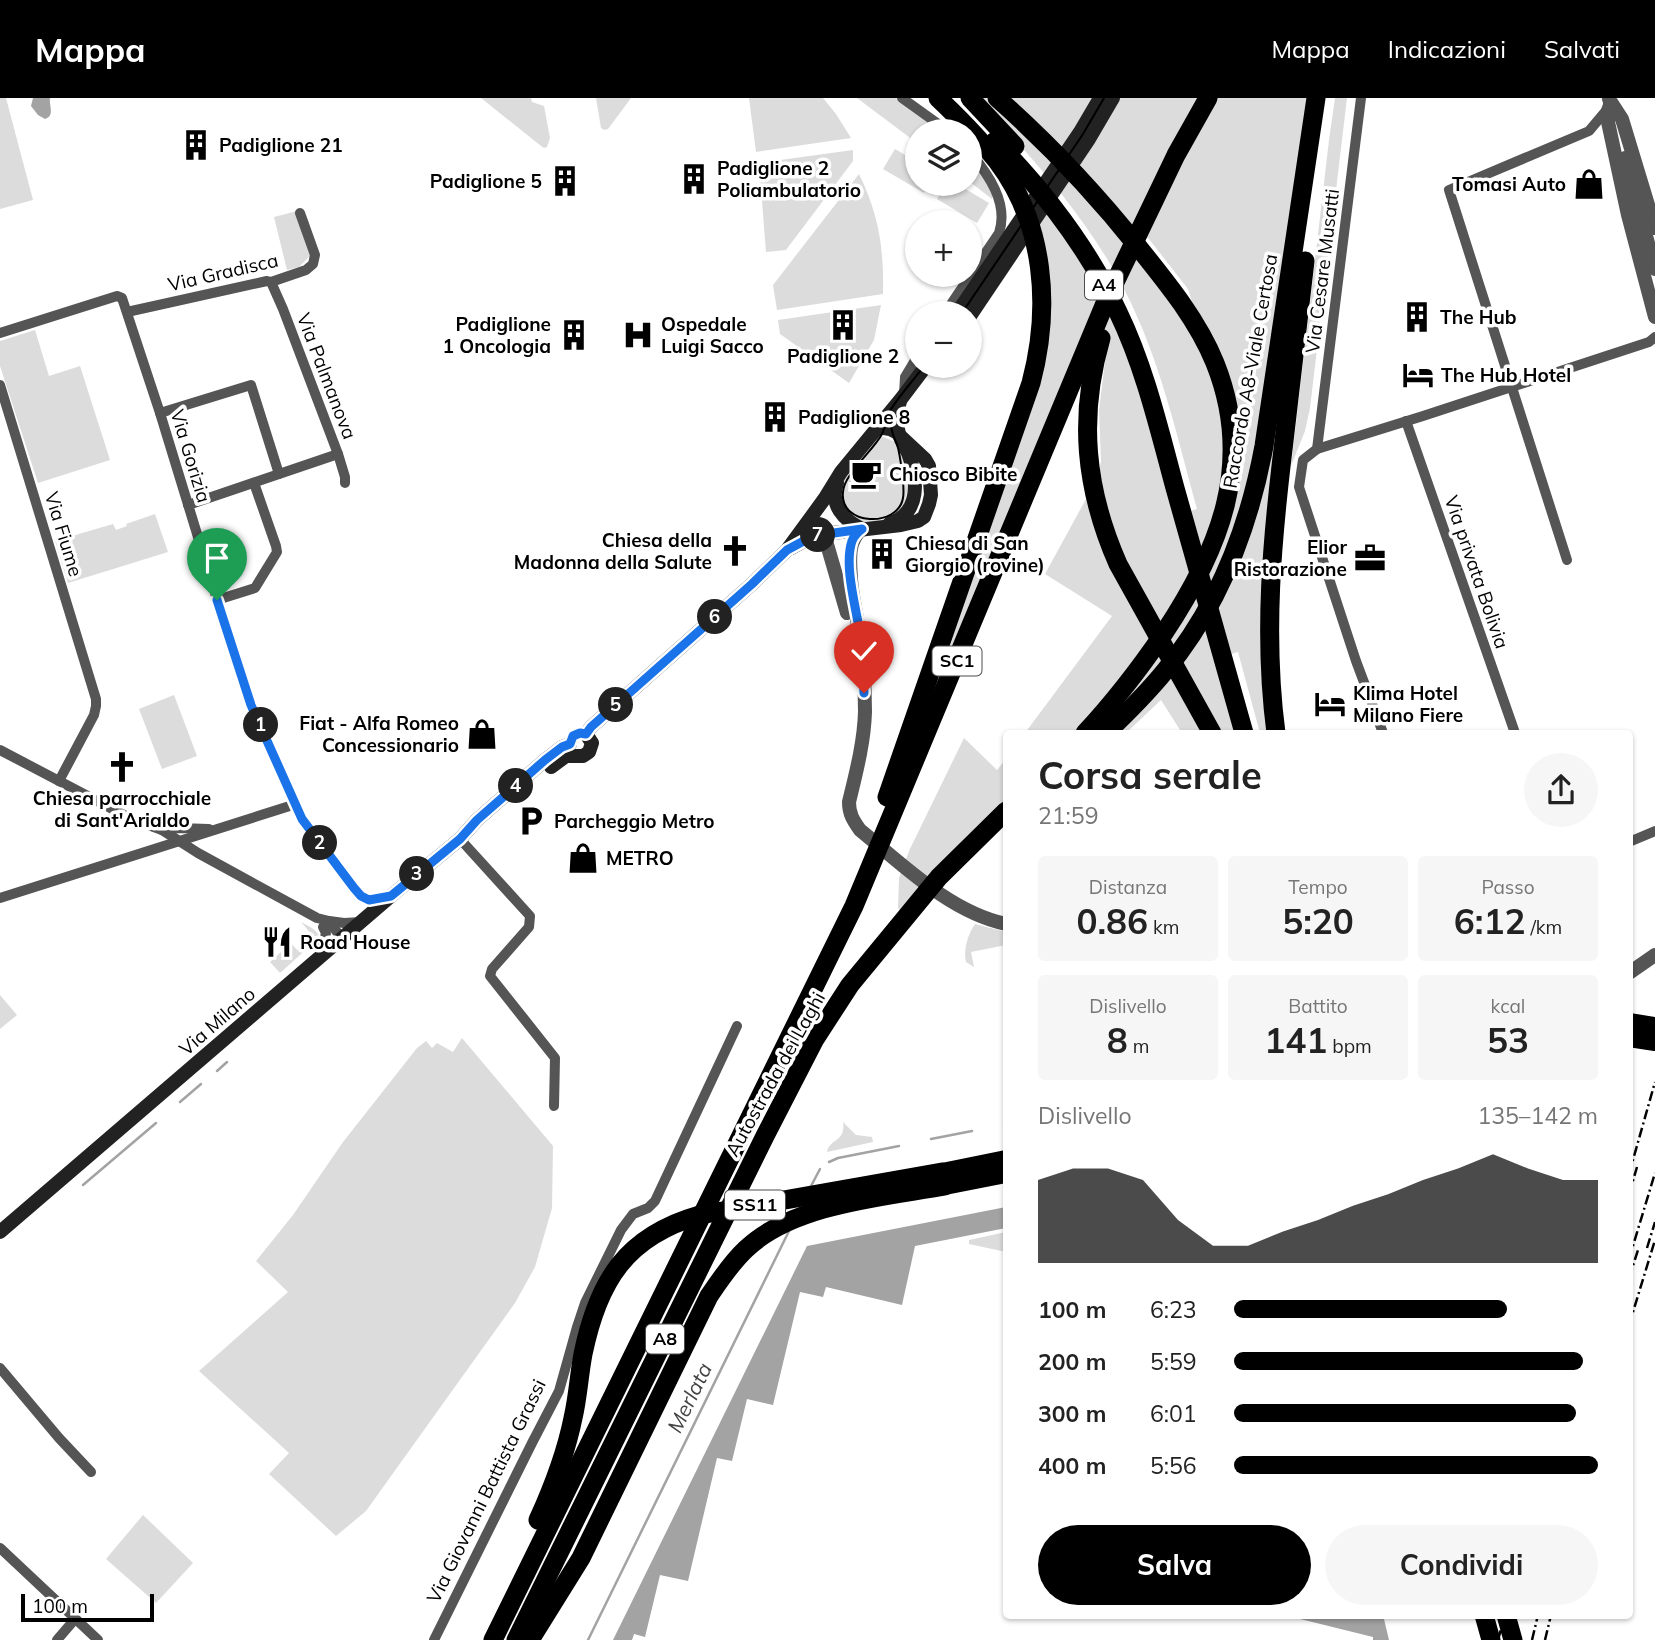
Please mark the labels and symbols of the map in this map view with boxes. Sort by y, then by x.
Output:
building icon: Padiglione 21 [179,128,213,162]
place label: Padiglione 21 [219,133,343,157]
place label: Padiglione 2 Poliambulatorio [717,156,861,202]
building icon: Padiglione 2 Poliambulatorio [677,162,711,196]
building icon: Padiglione 5 [548,164,582,198]
shop icon: Tomasi Auto [1572,167,1606,201]
place label: Padiglione 5 [430,169,542,193]
place label: Tomasi Auto [1452,172,1566,196]
street label: Via Cesare Musatti [1300,187,1344,355]
street label: Via Gradisca [166,248,280,296]
street label: Raccordo A8-Viale Certosa [1218,252,1282,490]
road number: A4 [1085,270,1123,300]
building icon: The Hub [1400,300,1434,334]
place label: The Hub [1440,305,1517,329]
building icon: Padiglione 2 [826,308,860,342]
street label: Via Palmanova [292,310,362,442]
place label: Padiglione 1 Oncologia [443,312,551,358]
place label: Ospedale Luigi Sacco [661,312,764,358]
building icon: Padiglione 1 Oncologia [557,318,591,352]
hospital icon: Ospedale Luigi Sacco [621,318,655,352]
place label: Padiglione 2 [787,344,899,368]
hotel icon: The Hub Hotel [1401,358,1435,392]
place label: The Hub Hotel [1441,363,1571,387]
building icon: Padiglione 8 [758,400,792,434]
place label: Padiglione 8 [798,405,910,429]
street label: Via Gorizia [165,407,217,505]
cafe icon: Chiosco Bibite [849,457,883,491]
place label: Chiosco Bibite [889,462,1017,486]
street label: Via Fiume [40,489,88,579]
street label: Via privata Bolivia [1440,492,1514,652]
pin: 7 [800,518,836,552]
pin [187,528,247,600]
place label: Chiesa della Madonna della Salute [514,528,712,574]
place label: Chiesa di San Giorgio (rovine) [905,531,1045,577]
church icon: Chiesa della Madonna della Salute [718,534,752,568]
place label: Elior Ristorazione [1234,535,1348,581]
building icon: Chiesa di San Giorgio (rovine) [865,537,899,571]
office icon: Elior Ristorazione [1353,541,1387,575]
pin: 6 [698,600,732,634]
pin [834,621,894,693]
road number: SC1 [932,646,982,676]
place label: Klima Hotel Milano Fiere [1353,681,1463,727]
hotel icon: Klima Hotel Milano Fiere [1313,687,1347,721]
pin: 5 [598,688,634,722]
pin: 1 [244,708,278,742]
place label: Fiat - Alfa Romeo Concessionario [299,711,459,757]
shop icon: Fiat - Alfa Romeo Concessionario [465,717,499,751]
church icon: Chiesa parrocchiale di Sant'Arialdo [105,750,139,784]
pin: 4 [498,768,534,804]
place label: Chiesa parrocchiale di Sant'Arialdo [33,786,211,832]
parking icon: Parcheggio Metro [514,804,548,838]
place label: Parcheggio Metro [554,809,714,833]
pin: 2 [302,826,338,860]
shop icon: METRO [566,841,600,875]
place label: METRO [606,846,674,870]
pin: 3 [400,856,434,892]
restaurant icon: Road House [260,925,294,959]
place label: Road House [300,930,410,954]
street label: Via Milano [174,981,260,1061]
street label: Autostrada dei Laghi [720,988,830,1160]
road number: SS11 [725,1190,785,1220]
road number: A8 [646,1324,684,1354]
water label: Merlata [661,1358,717,1437]
street label: Via Giovanni Battista Grassi [421,1375,551,1607]
scale bar [21,1591,154,1623]

